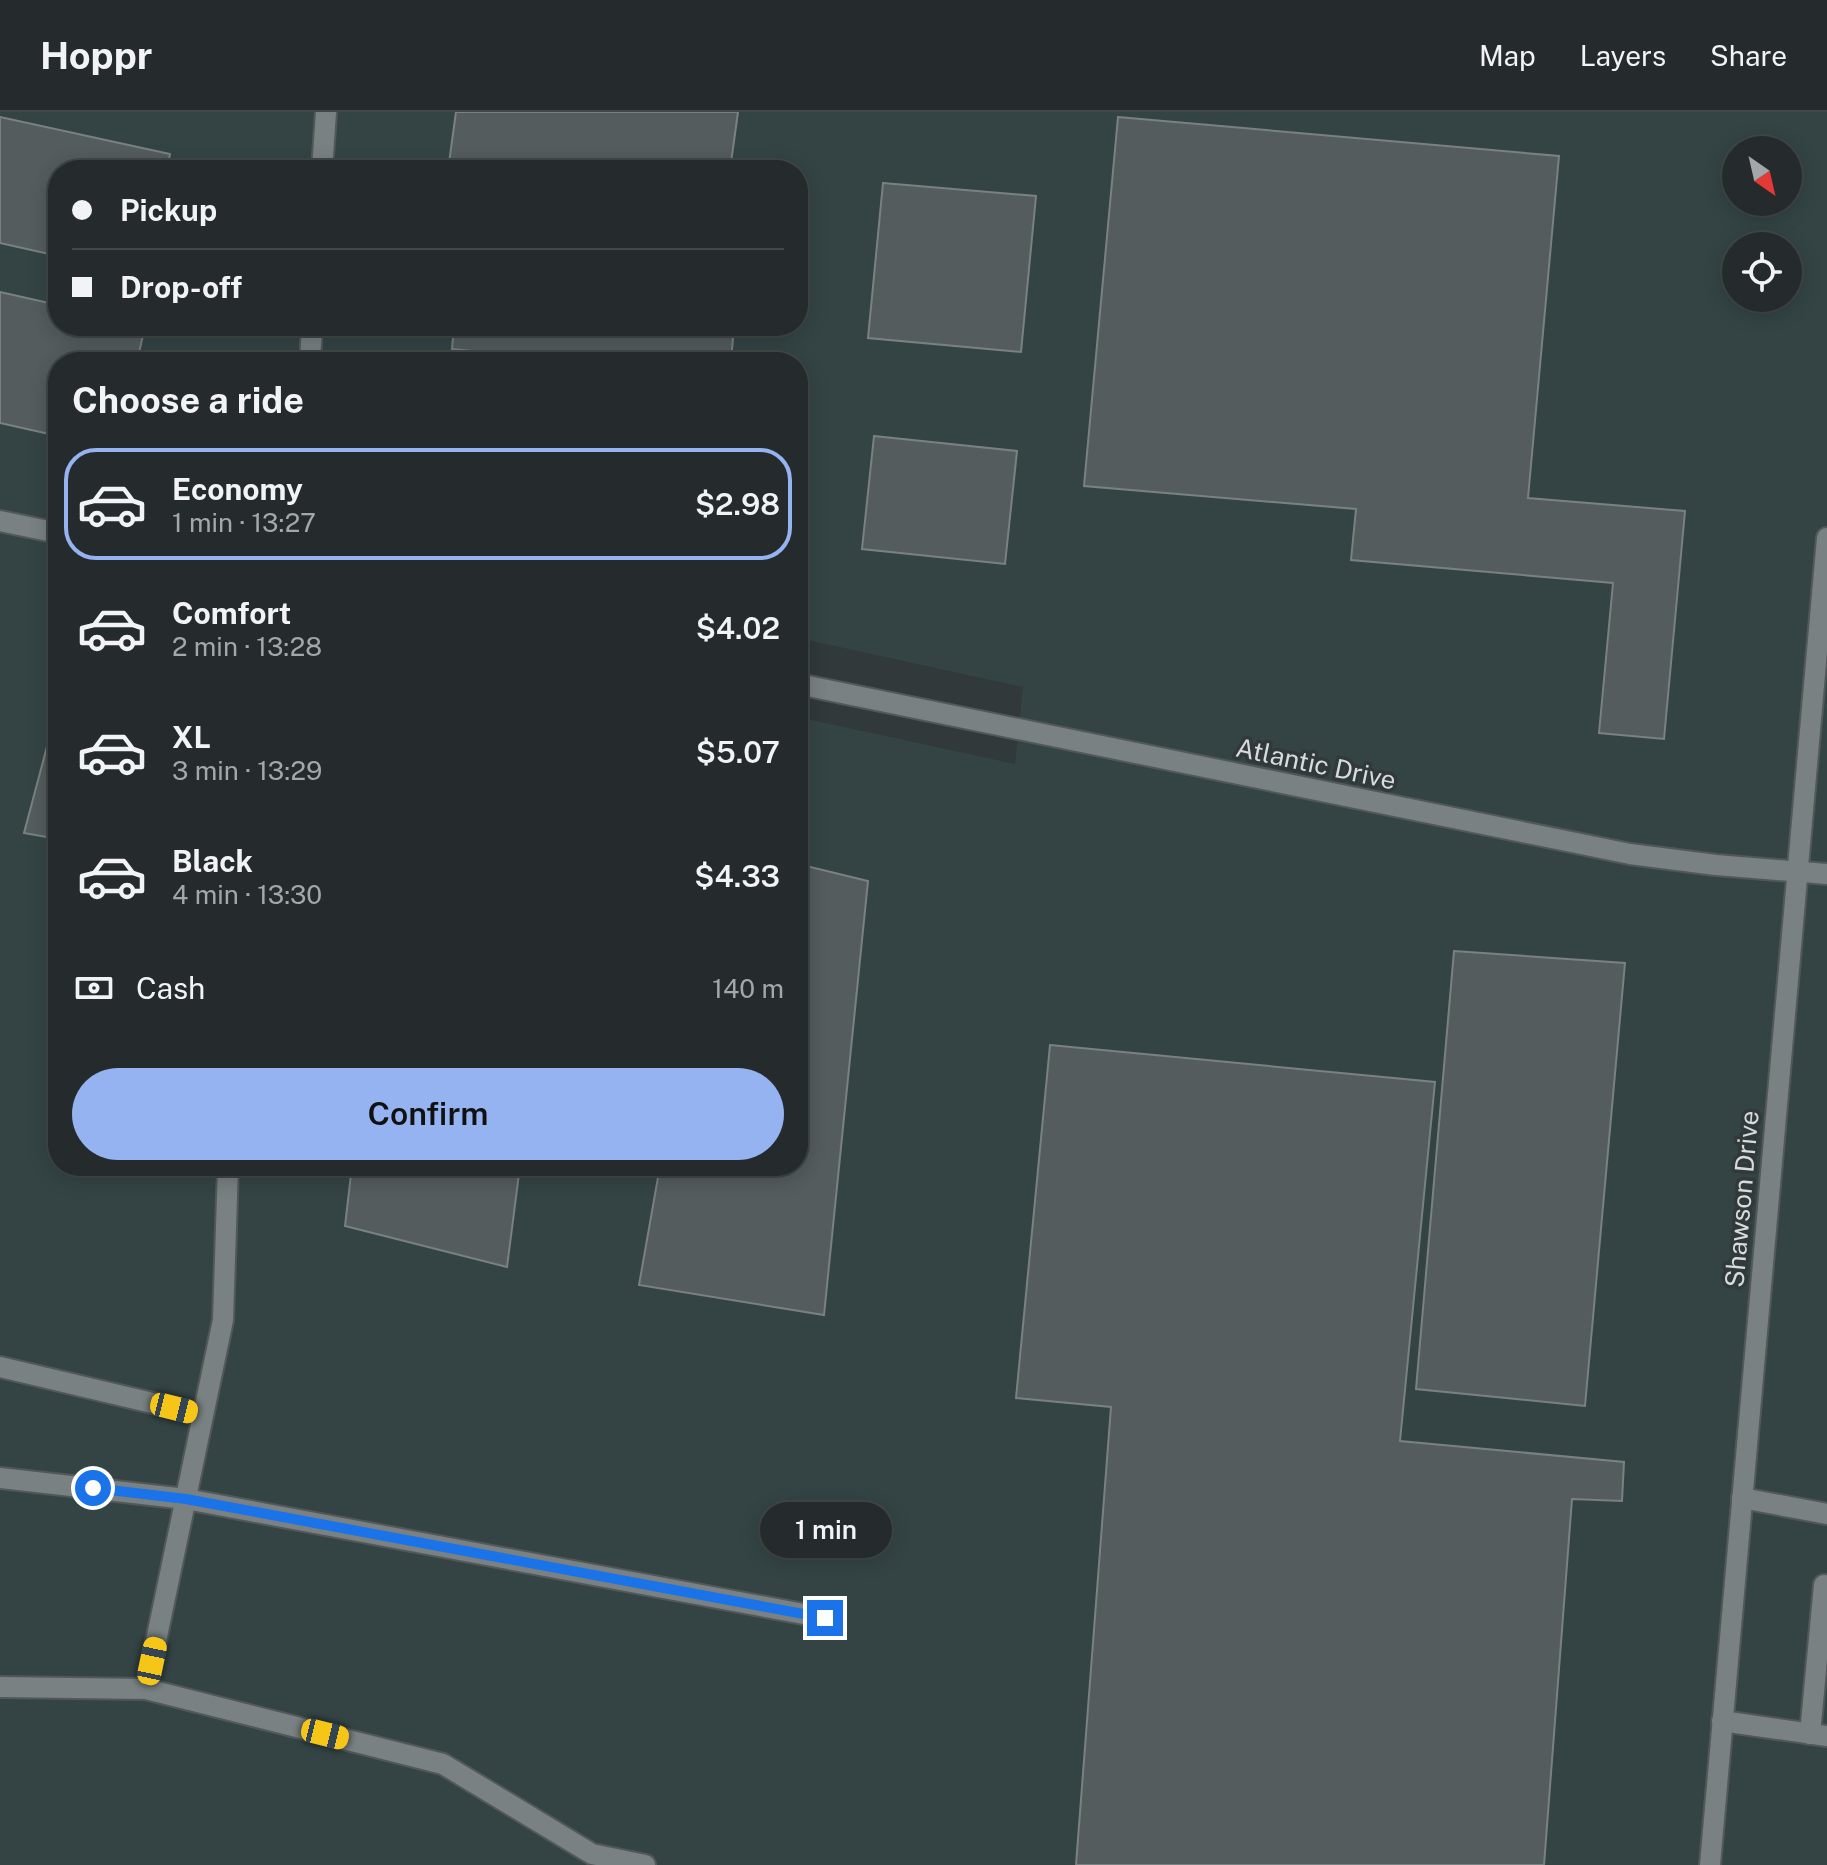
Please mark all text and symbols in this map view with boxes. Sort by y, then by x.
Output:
text: Hoppr [40,33,152,78]
text: Map [1479,39,1536,72]
text: Layers [1580,39,1666,72]
text: Share [1710,39,1787,72]
north arrow [1722,136,1802,216]
map controls [1722,136,1802,312]
text: Pickup [120,192,217,228]
button: locate [1722,232,1802,312]
text: Drop-off [120,269,242,305]
text: Choose a ride [72,379,304,421]
icon: car [76,468,148,540]
text: Economy [172,471,303,507]
text: $2.98 [695,486,780,522]
text: 1 min · 13:27 [172,507,316,538]
icon: car [76,592,148,664]
text: Comfort [172,595,291,631]
text: $4.02 [696,610,780,646]
text: 2 min · 13:28 [172,631,322,662]
icon: car [76,716,148,788]
text: XL [172,719,211,755]
street label: Atlantic Drive [1233,731,1399,796]
text: $5.07 [696,734,780,770]
text: 3 min · 13:29 [172,755,322,786]
icon: car [76,840,148,912]
text: Black [172,843,253,879]
text: $4.33 [694,858,780,894]
text: 4 min · 13:30 [172,879,322,910]
icon: cash [72,966,116,1010]
text: Cash [136,970,205,1006]
text: 140 m [712,973,784,1004]
button: Confirm [72,1068,784,1160]
street label: Shawson Drive [1718,1109,1765,1289]
car [148,1391,200,1425]
route start [75,1470,111,1506]
callout: 1 min [759,1502,891,1558]
text: 1 min [795,1514,857,1545]
route end [807,1600,843,1636]
car [135,1635,169,1687]
car [299,1717,351,1751]

